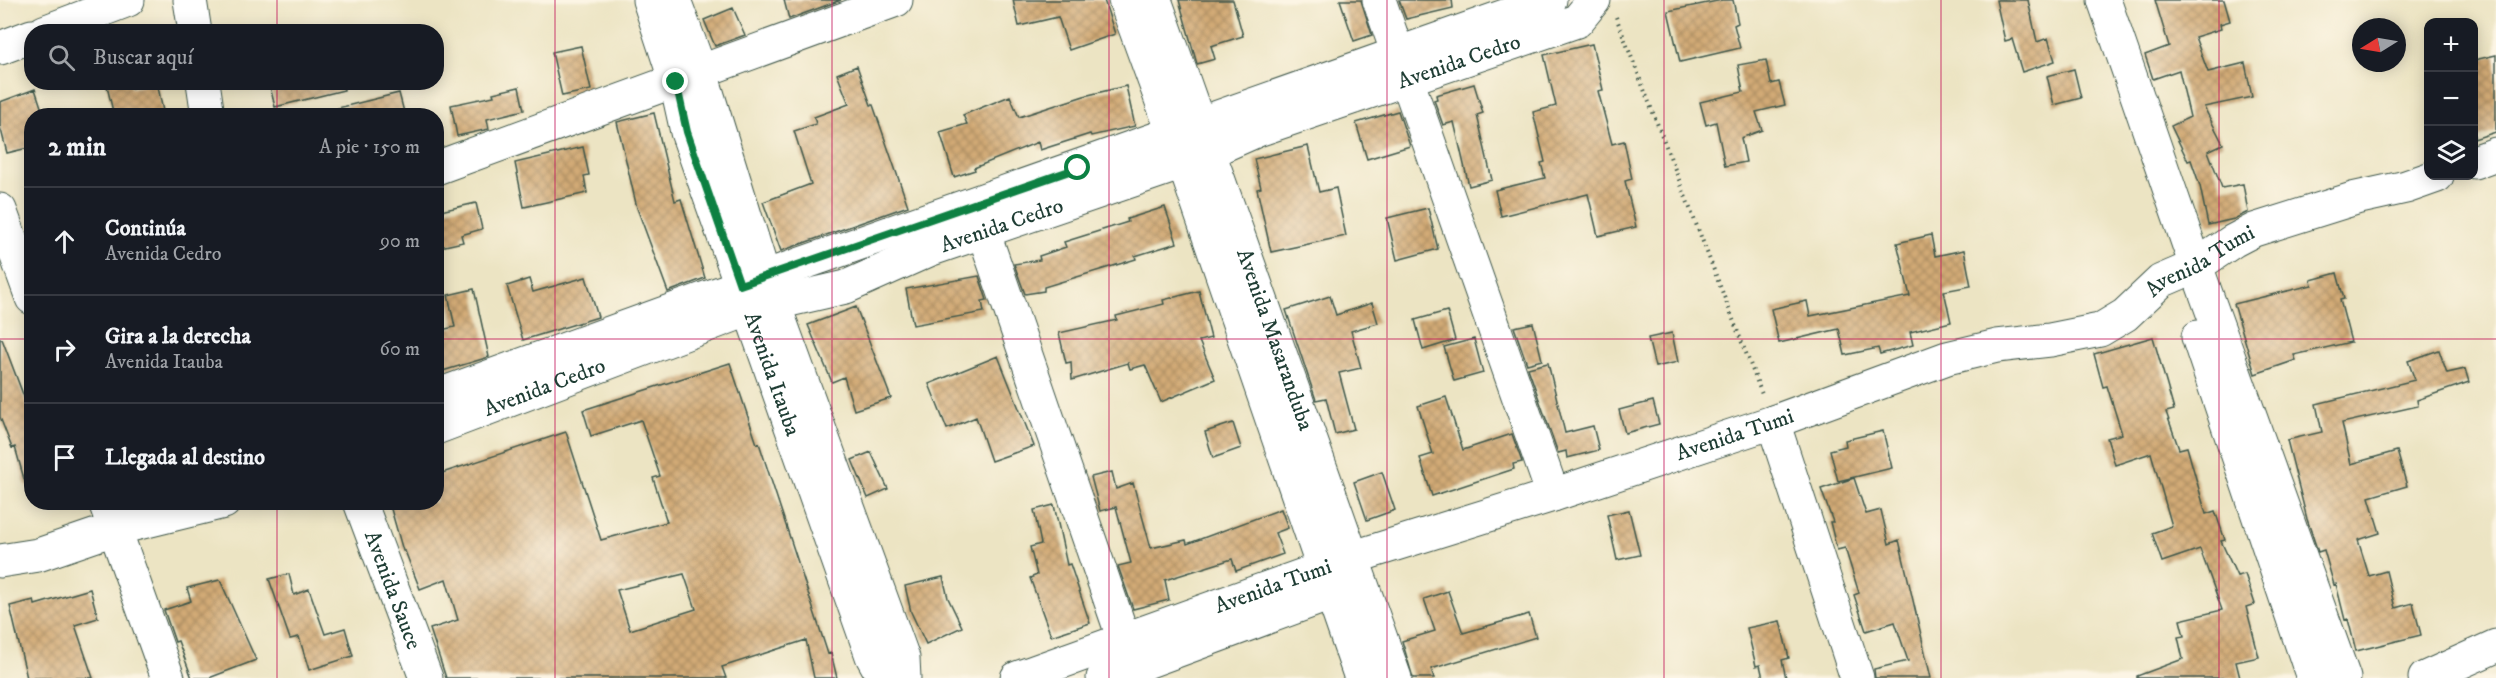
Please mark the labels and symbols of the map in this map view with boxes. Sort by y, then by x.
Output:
north arrow [2352,18,2406,72]
street label: Avenida Cedro [1394,28,1524,95]
route end [662,68,688,94]
route start [1064,154,1090,180]
street label: Avenida Cedro [937,192,1067,259]
street label: Avenida Tumi [2139,219,2259,303]
street label: Avenida Masaranduba [1231,245,1320,435]
street label: Avenida Itauba [738,308,807,440]
street label: Avenida Cedro [480,352,609,422]
street label: Avenida Tumi [1672,402,1797,467]
street label: Avenida Sauce [358,527,428,653]
street label: Avenida Tumi [1211,553,1335,619]

